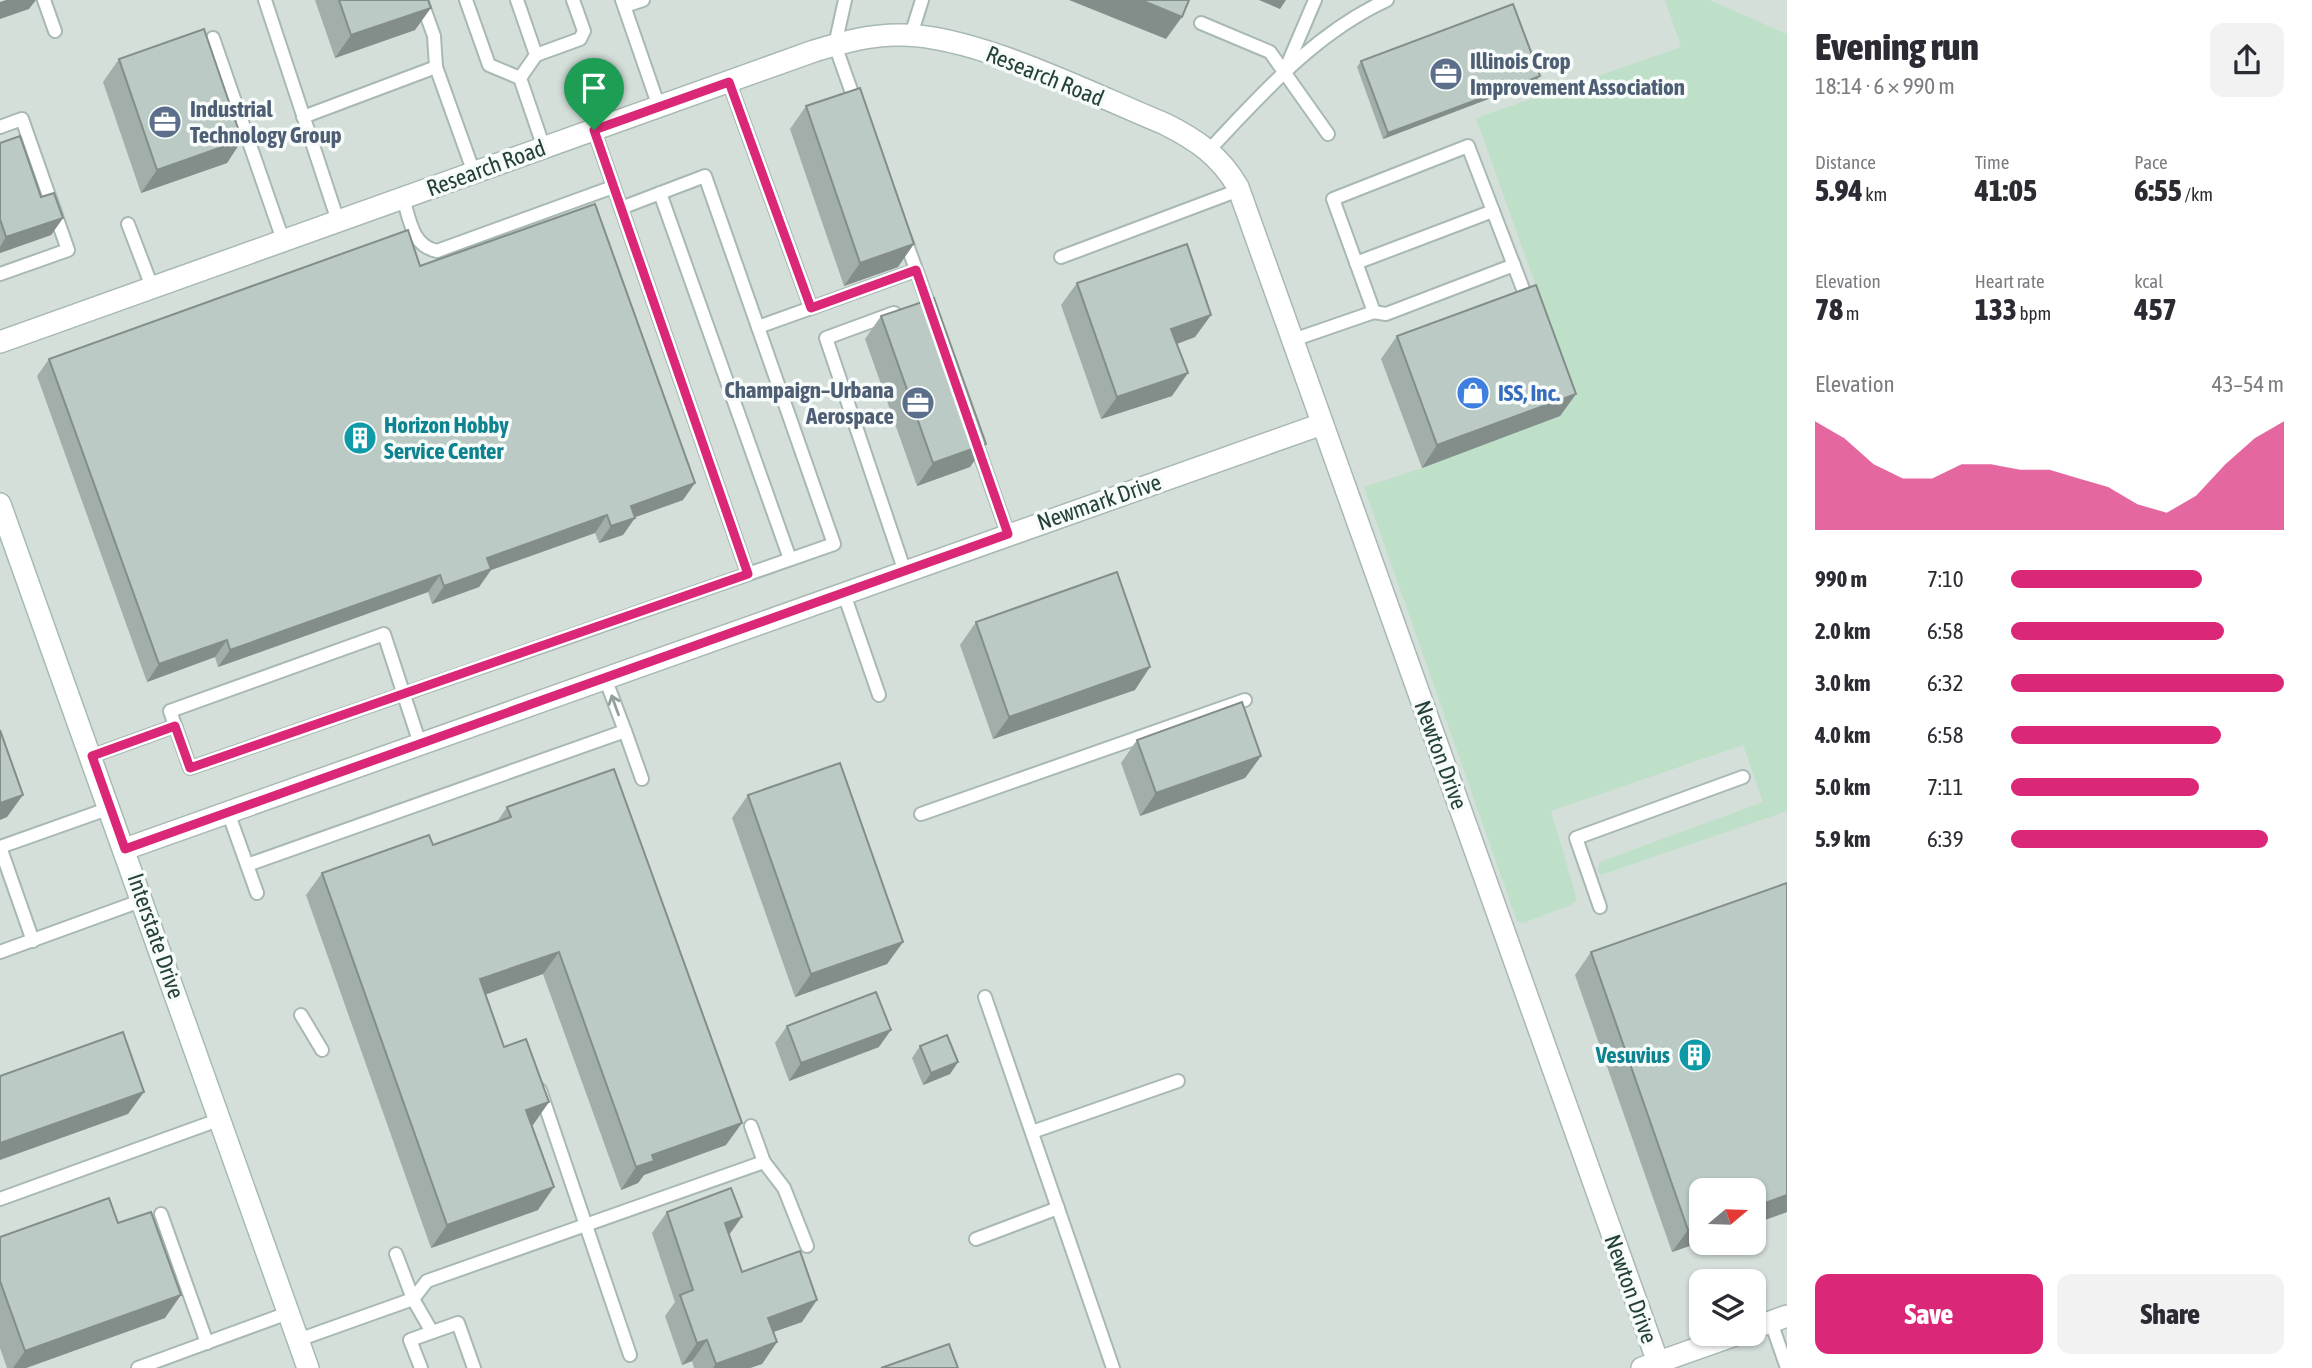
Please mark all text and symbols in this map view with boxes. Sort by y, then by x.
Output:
button: share [2210,23,2284,97]
text: Evening run [1815,25,1979,68]
street label: Research Road [982,41,1108,111]
place label: Illinois Crop Improvement Association [1470,48,1685,100]
office icon: Illinois Crop Improvement Association [1427,55,1465,93]
pin [564,58,624,130]
icon: arrive [575,69,613,107]
text: 18:14 · 6 × 990 m [1815,73,1955,99]
place label: Industrial Technology Group [190,96,342,148]
office icon: Industrial Technology Group [146,103,184,141]
street label: Research Road [423,134,549,202]
text: Distance [1815,151,1876,173]
text: Time [1975,151,2009,173]
text: Pace [2134,151,2168,173]
text: 5.94 [1815,173,1863,207]
text: 41:05 [1975,173,2037,207]
text: 6:55 [2134,173,2182,207]
text: km [1863,183,1887,205]
text: /km [2182,183,2213,205]
text: Elevation [1815,270,1881,292]
text: Heart rate [1975,270,2045,292]
text: kcal [2134,270,2163,292]
text: 78 [1815,292,1843,326]
text: 133 [1975,292,2017,326]
text: 457 [2134,292,2177,326]
text: m [1843,302,1860,324]
text: bpm [2017,302,2051,324]
text: Elevation [1815,371,1895,397]
text: 43–54 m [2212,371,2284,397]
shop icon: ISS, Inc. [1454,374,1492,412]
place label: Champaign–Urbana Aerospace [724,377,894,429]
place label: ISS, Inc. [1498,380,1560,406]
office icon: Champaign–Urbana Aerospace [899,384,937,422]
place label: Horizon Hobby Service Center [384,412,509,464]
building icon: Horizon Hobby Service Center [341,419,379,457]
street label: Newmark Drive [1034,469,1164,535]
text: 990 m [1815,566,1867,592]
text: 7:10 [1927,566,1964,592]
text: 2.0 km [1815,618,1871,644]
text: 6:58 [1927,618,1964,644]
text: 3.0 km [1815,670,1871,696]
text: 6:32 [1927,670,1964,696]
one-way arrow [608,694,620,716]
street label: Newton Drive [1409,697,1473,813]
text: 4.0 km [1815,722,1871,748]
text: 6:58 [1927,722,1964,748]
text: 5.0 km [1815,774,1871,800]
text: 7:11 [1927,774,1964,800]
text: 5.9 km [1815,826,1871,852]
text: 6:39 [1927,826,1964,852]
street label: Interstate Drive [122,870,190,1002]
building icon: Vesuvius [1676,1036,1714,1074]
place label: Vesuvius [1595,1042,1670,1068]
north arrow [1689,1178,1766,1255]
map controls [1689,1178,1766,1346]
street label: Newton Drive [1599,1231,1663,1347]
button: layers [1689,1269,1766,1346]
button: Save [1815,1274,2043,1354]
button: Share [2057,1274,2284,1354]

